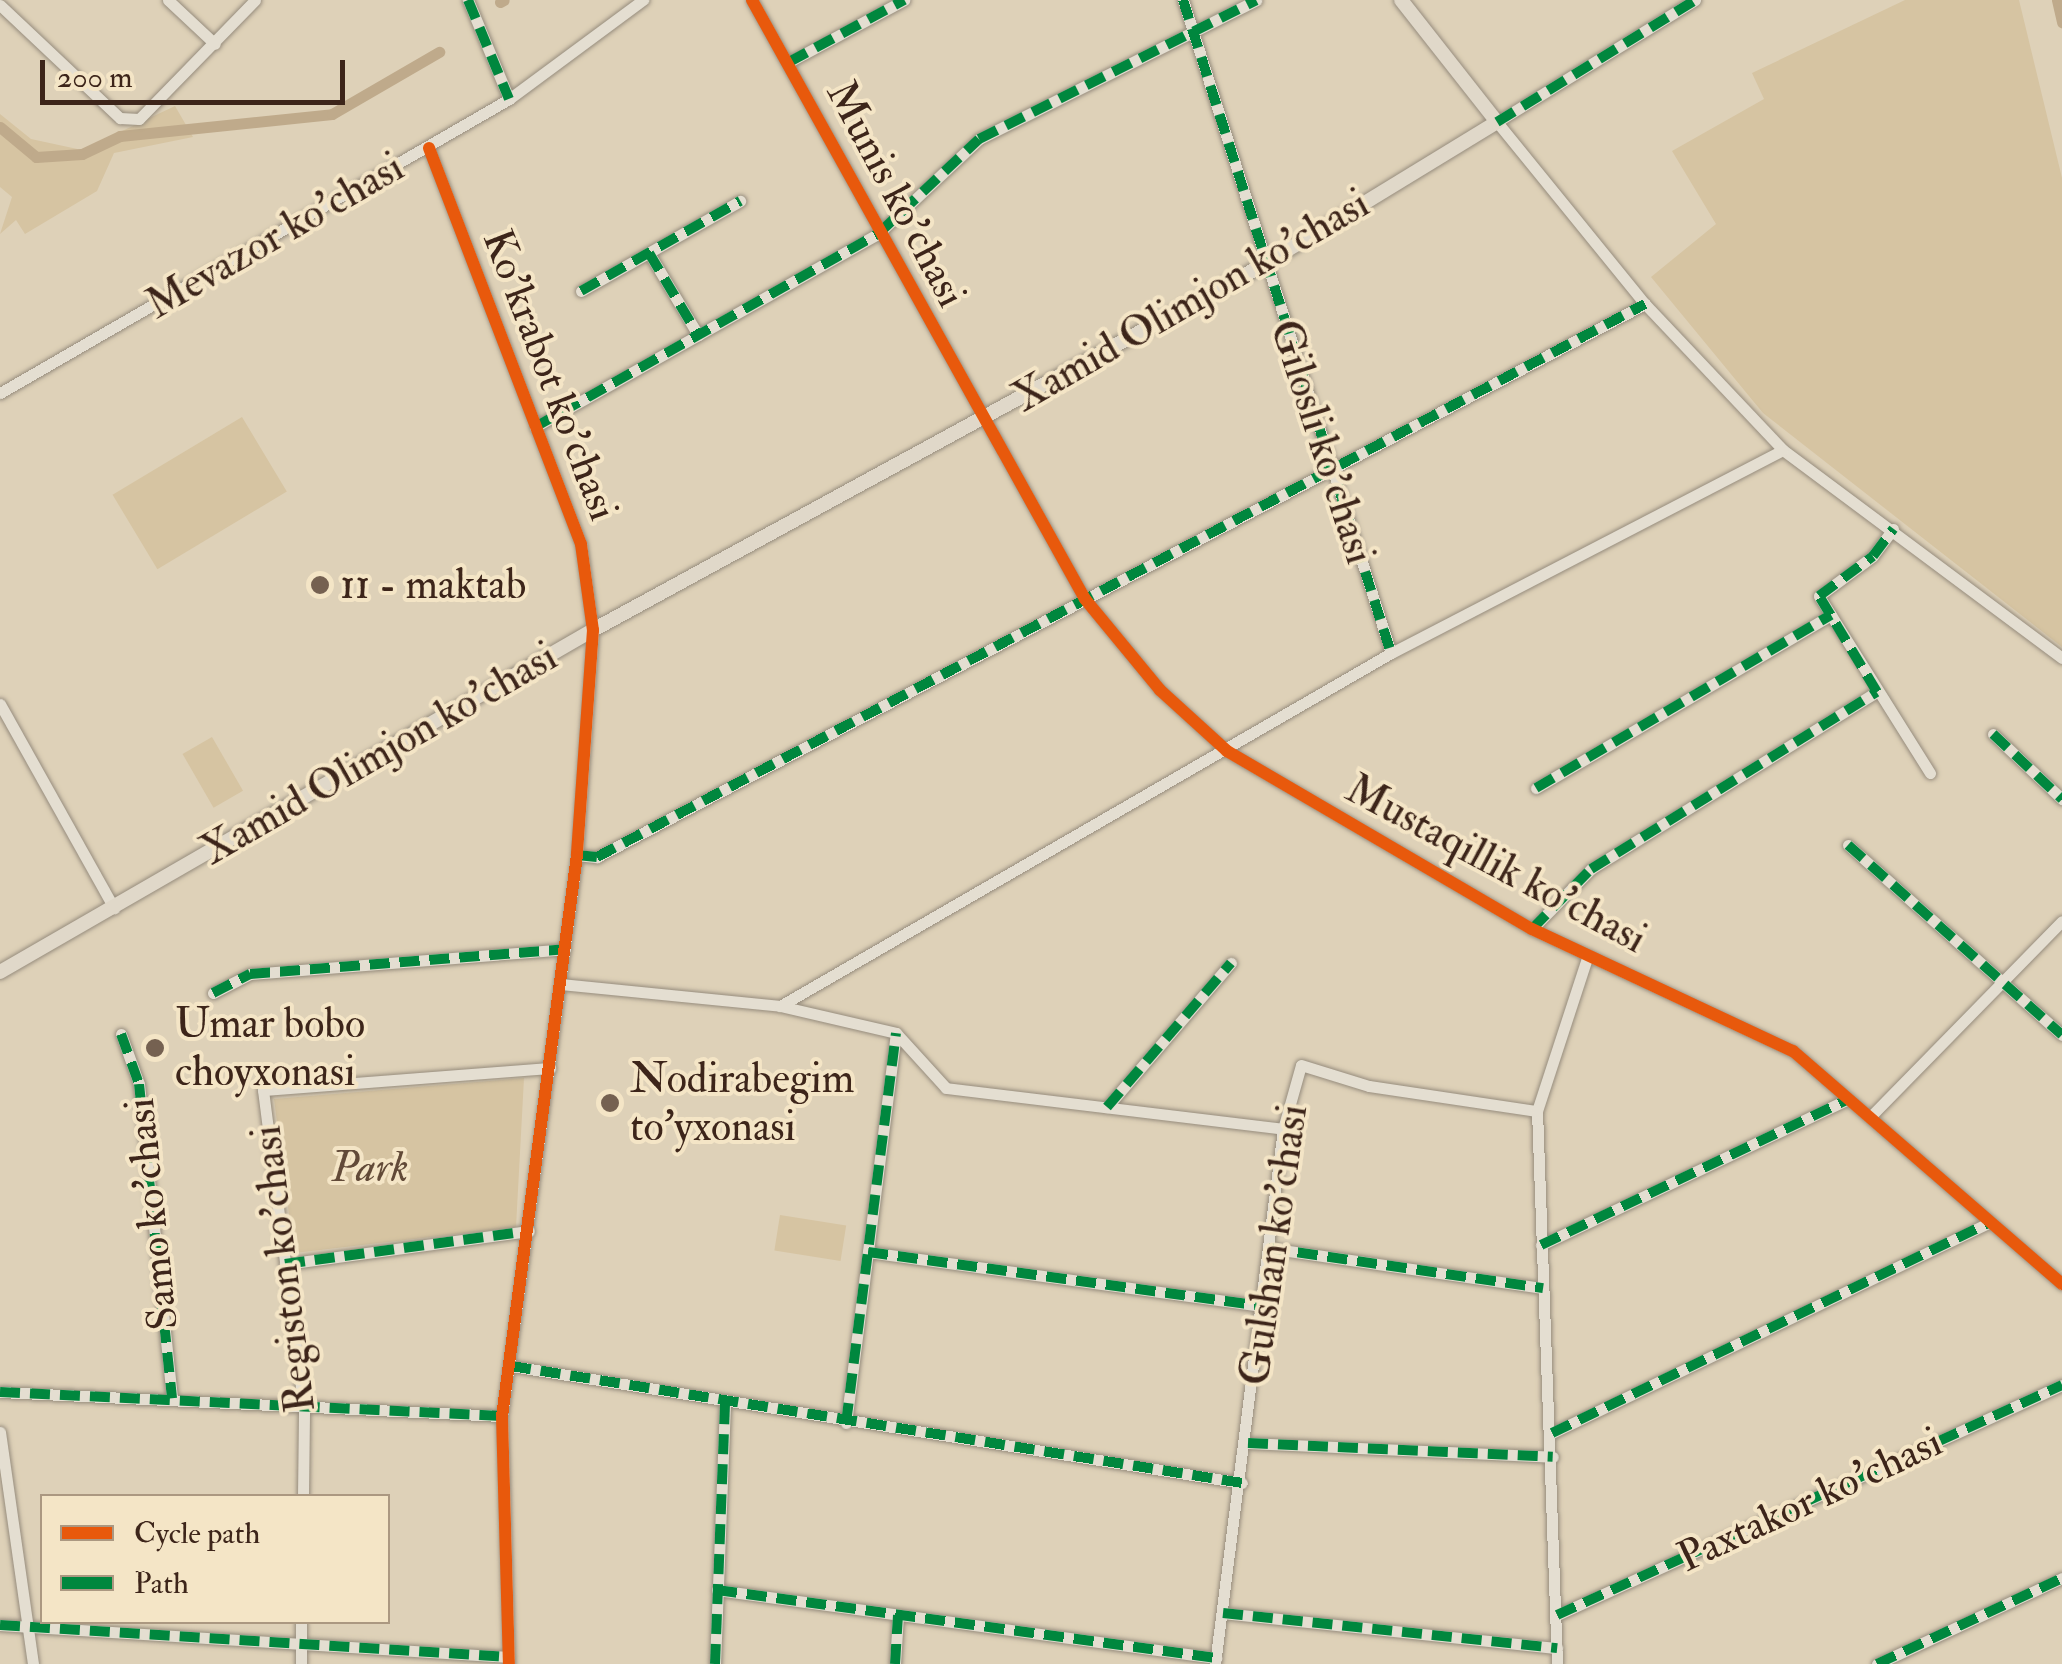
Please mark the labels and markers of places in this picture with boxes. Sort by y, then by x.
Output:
place label: 11 - maktab [340,560,526,610]
marker: 11 - maktab [309,574,331,596]
place label: Umar bobo choyxonasi [175,999,365,1098]
marker: Umar bobo choyxonasi [144,1037,166,1059]
place label: Nodirabegim to'yxonasi [630,1054,854,1152]
marker: Nodirabegim to'yxonasi [599,1092,621,1114]

